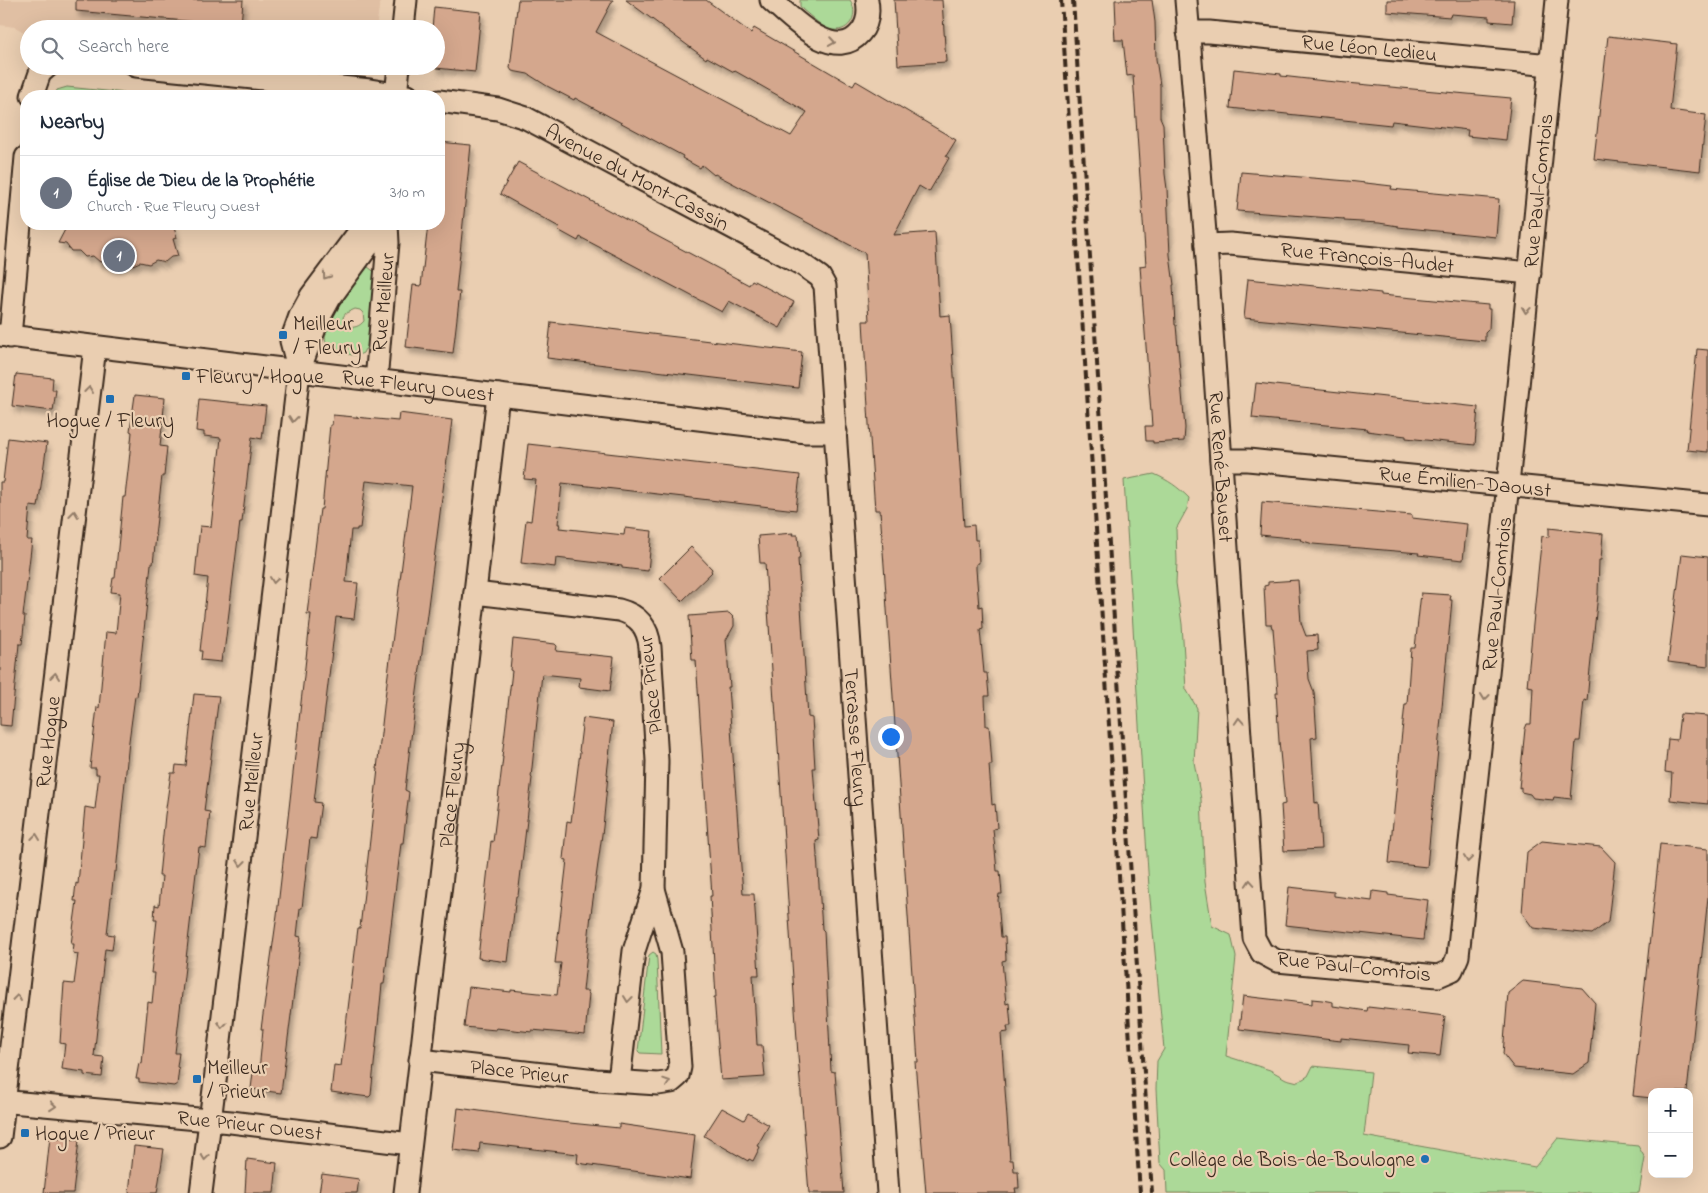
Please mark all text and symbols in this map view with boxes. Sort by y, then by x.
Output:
search box [20,20,445,75]
street label: Rue Léon Ledieu [1300,28,1438,71]
icon: search [38,34,66,62]
text: Search here [78,34,169,61]
one-way arrow [829,36,837,47]
text: Nearby [40,108,104,138]
street label: Rue Paul-Comtois [1517,112,1562,270]
street label: Avenue du Mont-Cassin [539,118,734,240]
text: Église de Dieu de la Prophétie [87,168,315,195]
text: 1 [53,181,59,205]
text: 310 m [390,181,425,205]
text: Church · Rue Fleury Ouest [87,195,260,219]
street label: Rue François-Audet [1279,236,1455,283]
pin: 1 [103,237,135,275]
street label: Rue Meilleur [366,251,404,353]
one-way arrow [323,270,332,279]
one-way arrow [1521,306,1532,314]
place label: Meilleur / Fleury [293,310,361,366]
marker: Meilleur / Fleury [277,329,289,341]
place label: Fleury / Hogue [195,363,324,395]
street label: Rue Fleury Ouest [340,363,496,411]
marker: Fleury / Hogue [180,370,192,382]
one-way arrow [83,385,94,393]
street label: Rue René-Bauset [1199,390,1240,543]
marker: Hogue / Fleury [104,393,116,405]
place label: Hogue / Fleury [46,407,174,439]
one-way arrow [288,415,299,423]
street label: Rue Émilien-Daoust [1377,460,1553,507]
one-way arrow [68,510,79,518]
street label: Rue Paul-Comtois [1475,515,1521,673]
one-way arrow [269,577,280,585]
street label: Place Prieur [632,634,672,735]
street label: Terrasse Fleury [835,667,874,808]
one-way arrow [49,671,60,679]
street label: Rue Hogue [29,694,70,790]
one-way arrow [1479,694,1490,702]
one-way arrow [1234,717,1245,725]
your location [878,724,904,750]
street label: Rue Meilleur [232,731,273,833]
street label: Place Fleury [432,740,476,850]
one-way arrow [30,833,41,841]
one-way arrow [1463,855,1474,863]
one-way arrow [236,860,247,868]
one-way arrow [1245,879,1256,887]
street label: Rue Paul-Comtois [1275,945,1432,991]
one-way arrow [11,994,22,1002]
one-way arrow [623,995,634,1003]
one-way arrow [217,1021,228,1029]
street label: Place Prieur [468,1053,570,1094]
place label: Meilleur / Prieur [207,1054,268,1108]
marker: Meilleur / Prieur [191,1073,203,1085]
one-way arrow [662,1077,671,1087]
map controls [1648,1088,1693,1178]
button: + [1648,1088,1693,1133]
one-way arrow [49,1101,57,1112]
street label: Rue Prieur Ouest [176,1104,324,1150]
place label: Hogue / Prieur [35,1120,155,1152]
marker: Hogue / Prieur [19,1127,31,1139]
button: − [1648,1133,1693,1178]
place label: Collège de Bois-de-Boulogne [1169,1146,1416,1178]
one-way arrow [200,1153,211,1161]
marker: Collège de Bois-de-Boulogne [1419,1153,1431,1165]

